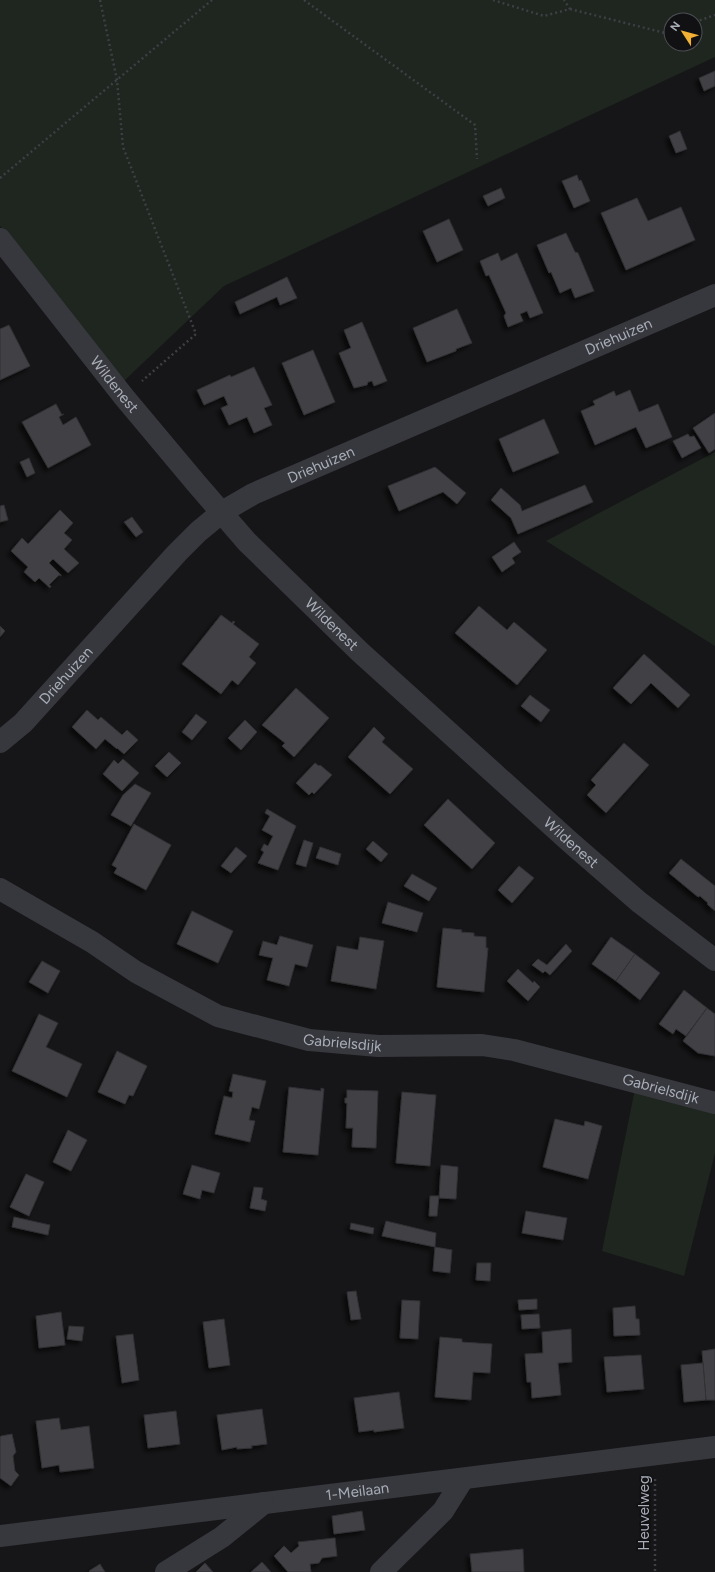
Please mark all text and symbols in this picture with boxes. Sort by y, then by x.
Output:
north arrow [663,12,703,52]
text: N [668,19,683,34]
street label: Driehuizen [582,314,655,359]
street label: Wildenest [86,352,143,417]
street label: Driehuizen [285,442,357,487]
street label: Wildenest [301,594,362,655]
street label: Driehuizen [35,643,97,708]
street label: Wildenest [540,813,602,872]
street label: Gabrielsdijk [301,1030,383,1055]
street label: Gabrielsdijk [620,1070,702,1108]
street label: Heuvelweg [635,1475,653,1551]
street label: 1-Meilaan [324,1479,390,1504]

